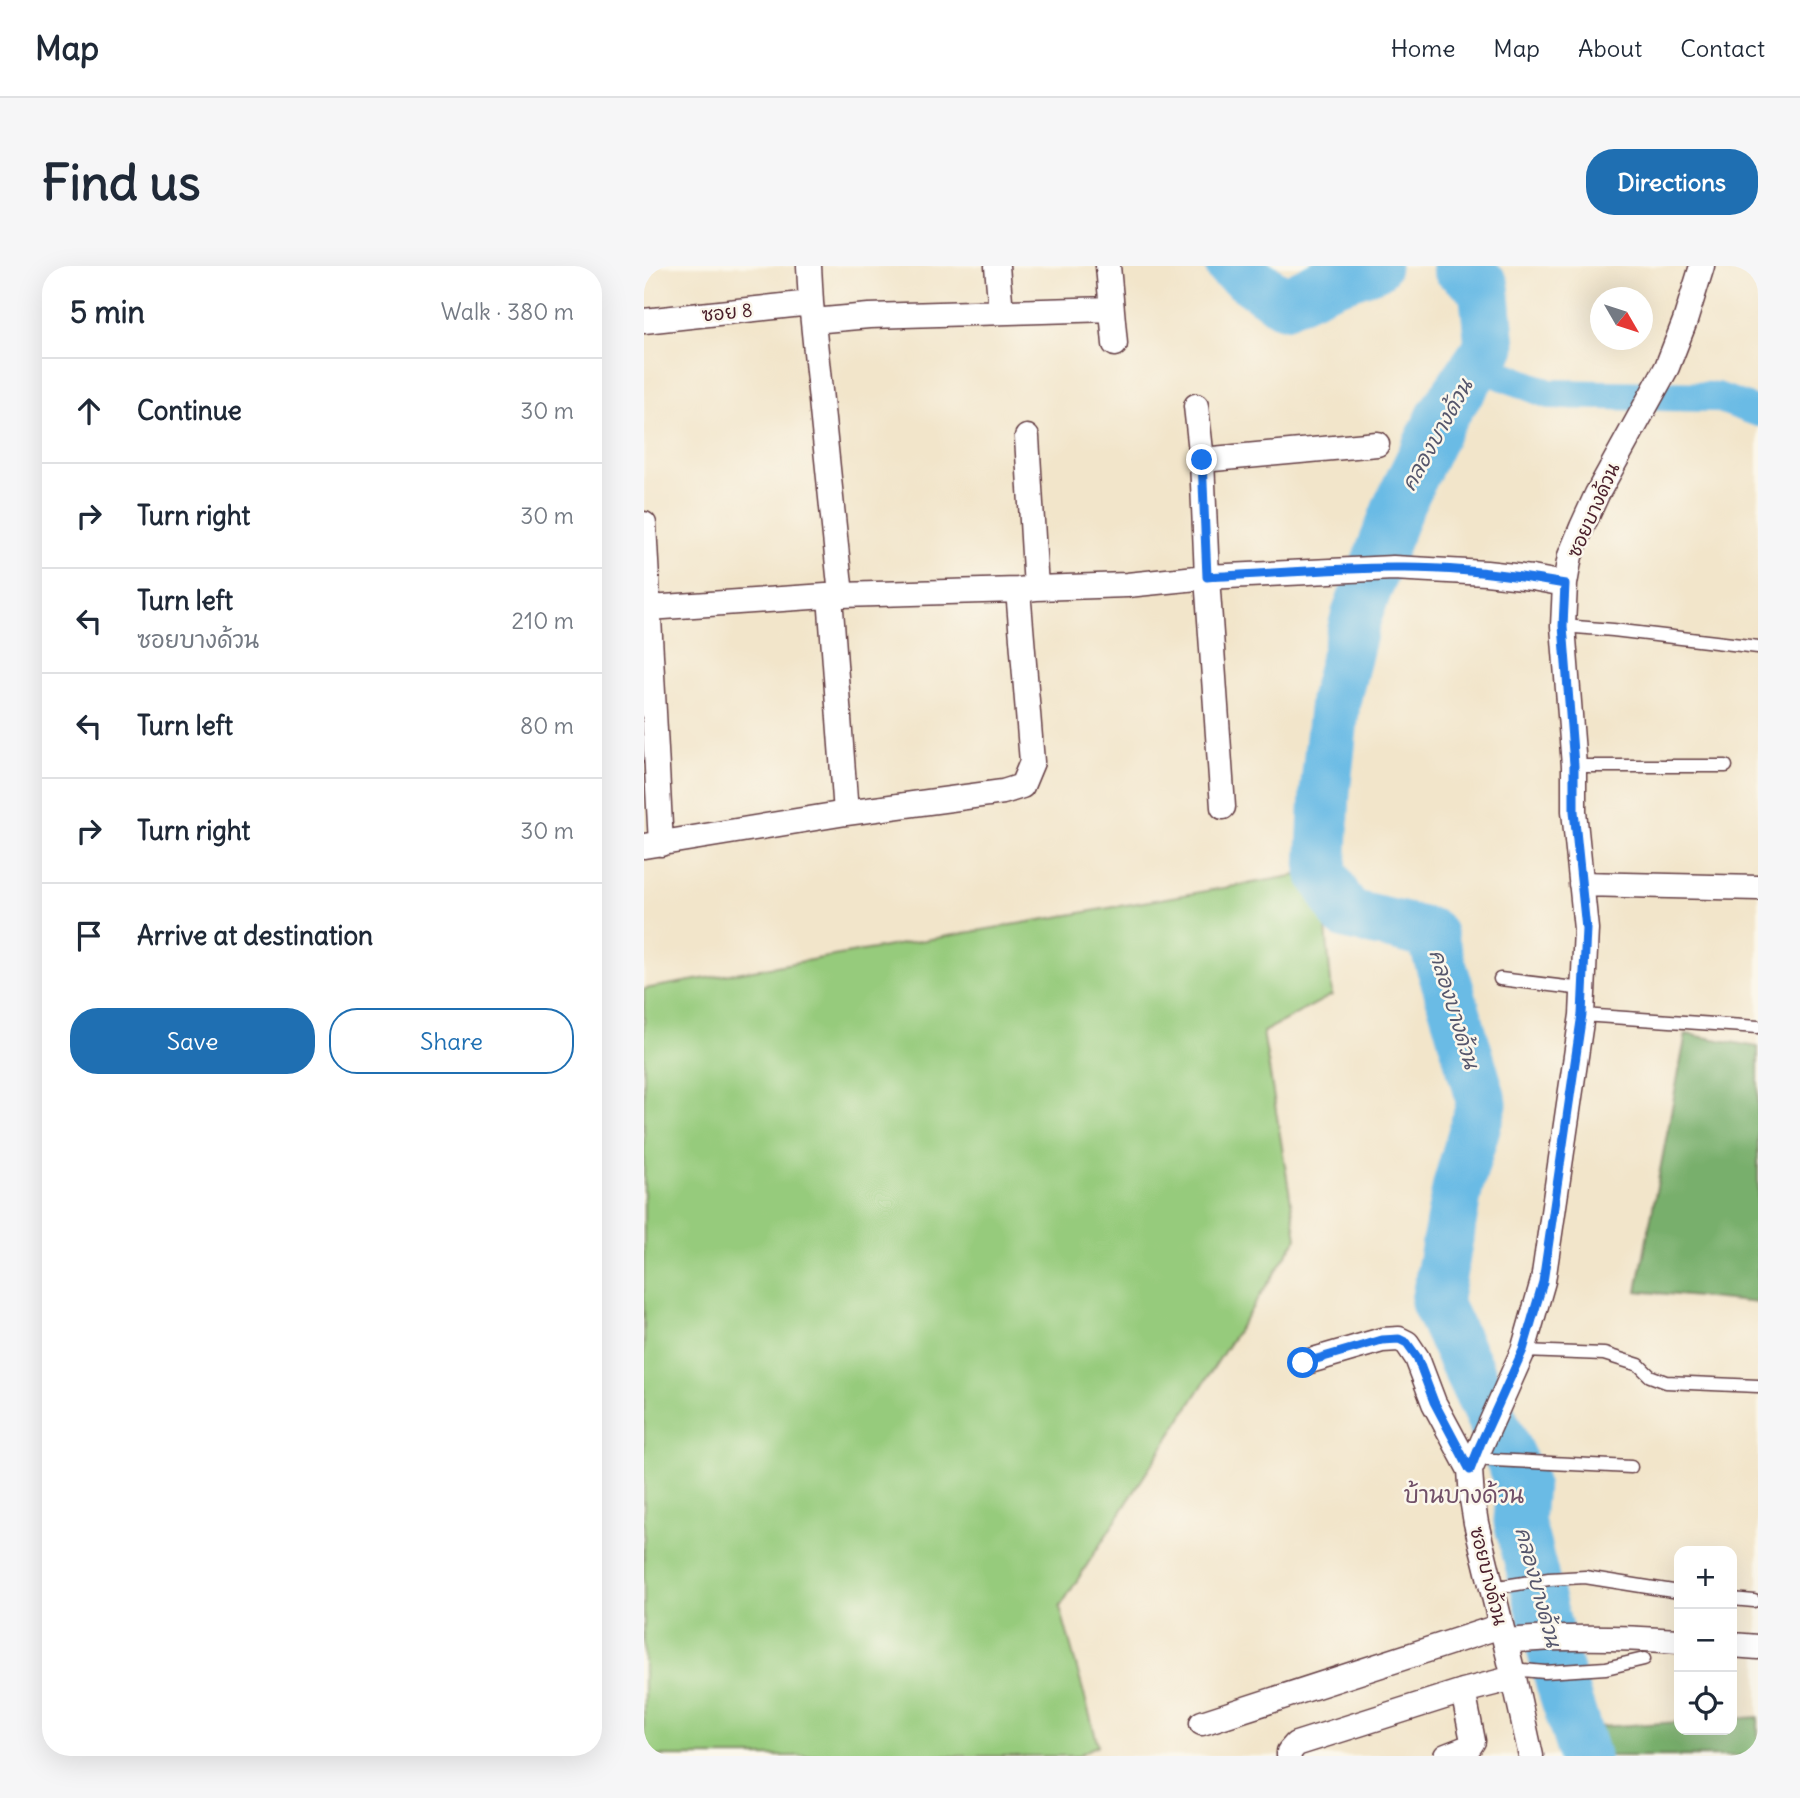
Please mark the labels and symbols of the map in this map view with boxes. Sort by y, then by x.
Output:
north arrow [1590,287,1653,350]
street label: ซอย 8 [700,297,754,327]
water label: คลองบางด้วน [1395,374,1479,495]
route end [1186,444,1217,475]
street label: ซอยบางด้วน [1562,459,1625,561]
water label: คลองบางด้วน [1424,946,1486,1073]
route start [1287,1347,1318,1378]
district label: บ้านบางด้วน [1404,1480,1524,1509]
street label: ซอยบางด้วน [1465,1524,1513,1628]
water label: คลองบางด้วน [1510,1524,1568,1651]

